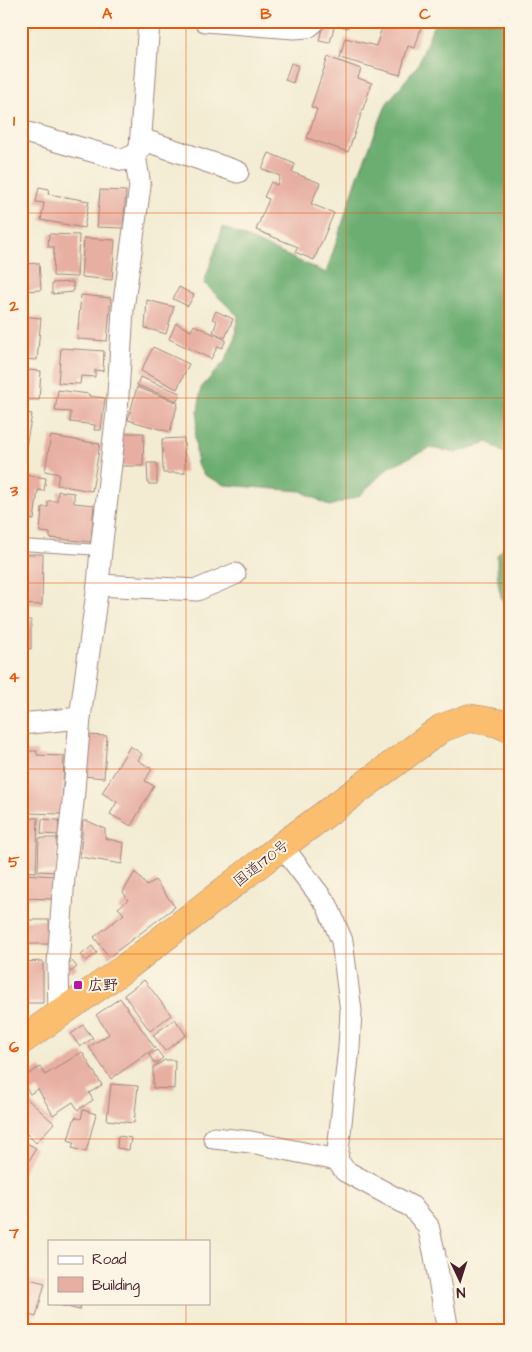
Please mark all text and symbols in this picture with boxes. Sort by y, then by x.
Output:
text: A [102,3,113,25]
text: B [260,3,272,25]
text: C [419,3,431,25]
text: 1 [13,110,16,132]
text: 2 [8,295,19,317]
text: 3 [9,480,19,502]
text: 4 [9,666,20,688]
street label: 国道170号 [229,835,294,892]
text: 5 [8,851,20,873]
place label: 広野 [88,975,118,996]
marker: 広野 [72,979,84,991]
text: 6 [9,1036,19,1058]
text: 7 [8,1222,19,1244]
legend [48,1240,210,1304]
text: Road [92,1249,127,1270]
north arrow [434,1254,484,1304]
text: Building [92,1275,140,1297]
text: N [456,1282,466,1302]

